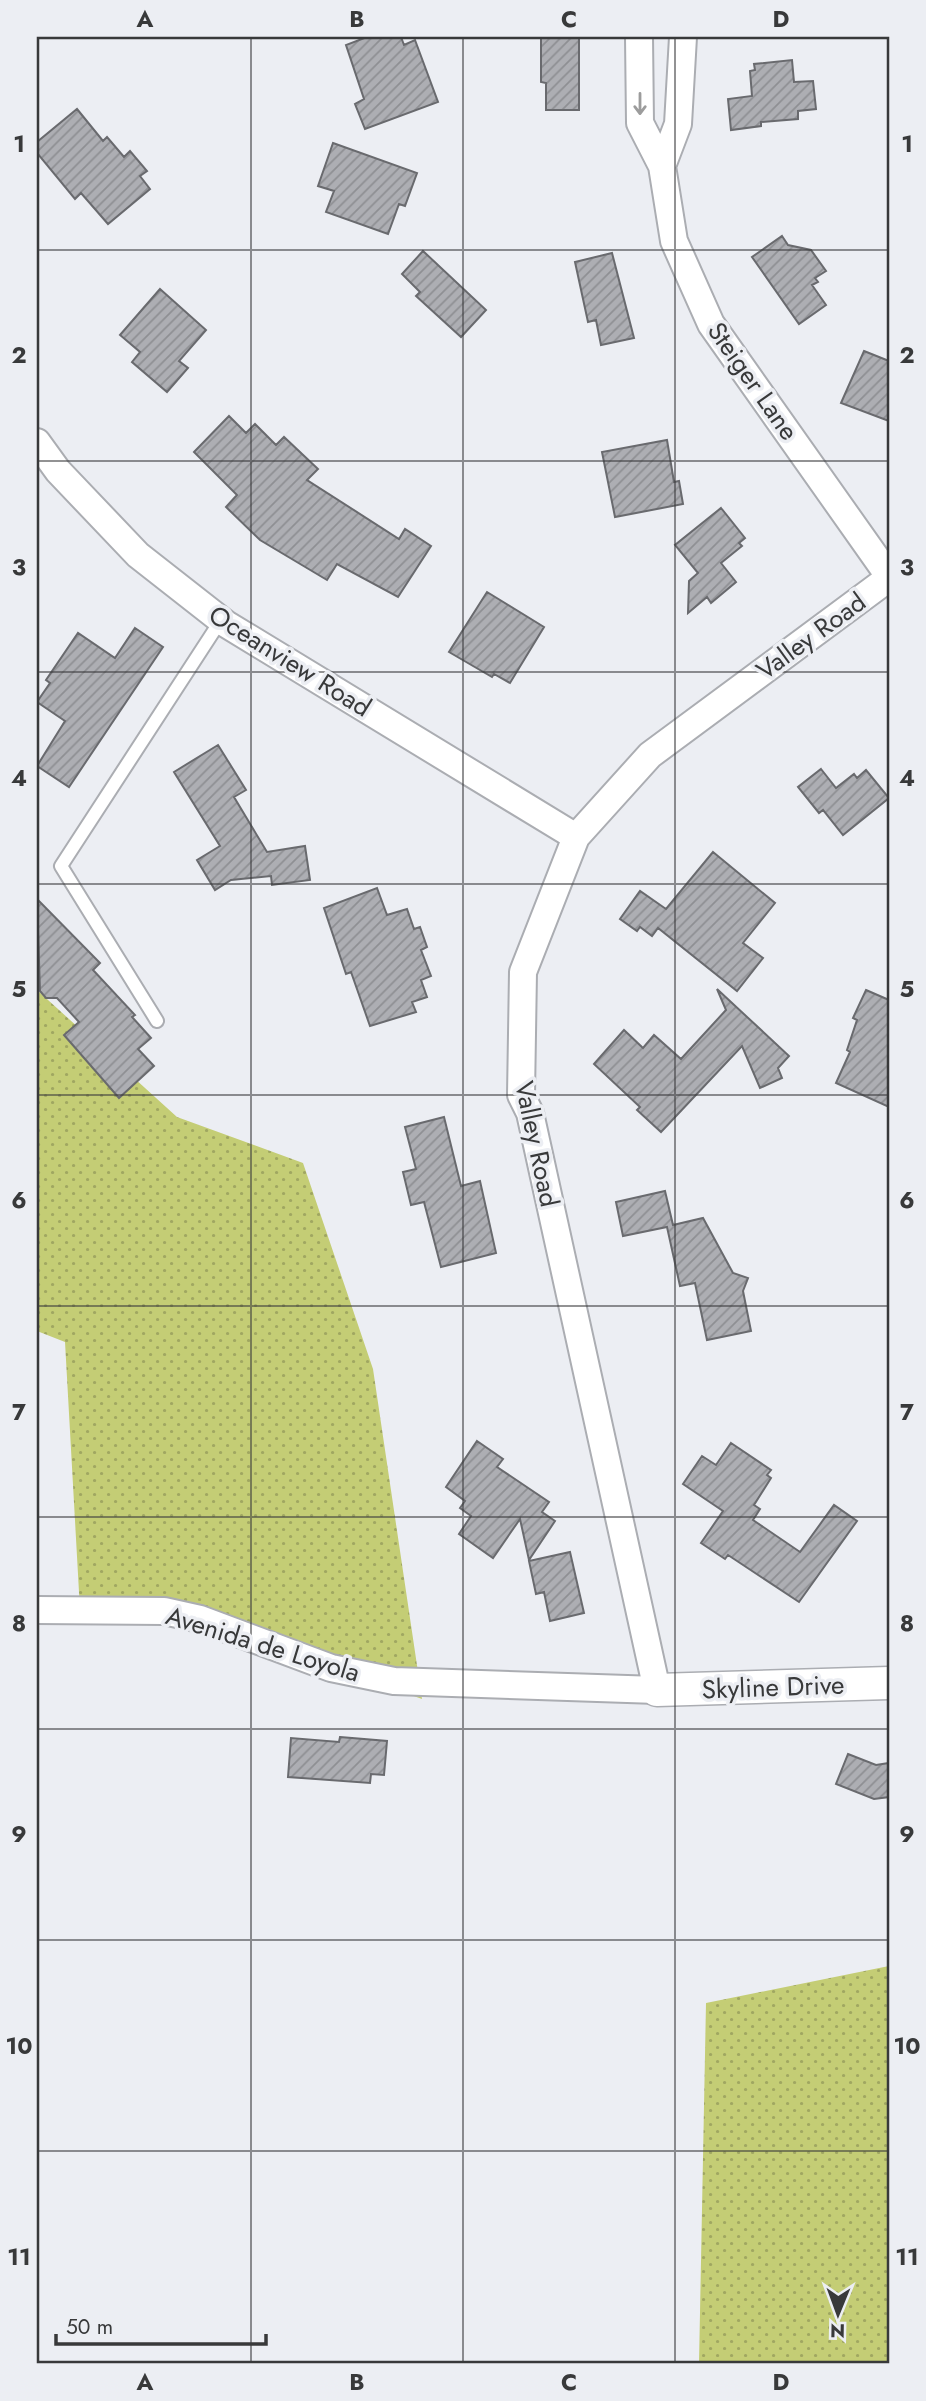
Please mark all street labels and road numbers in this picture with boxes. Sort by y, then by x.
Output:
street label: Steiger Lane [698,314,808,448]
street label: Valley Road [748,583,874,689]
street label: Oceanview Road [201,596,379,726]
street label: Valley Road [505,1078,569,1210]
street label: Avenida de Loyola [161,1596,365,1692]
street label: Skyline Drive [701,1666,845,1708]

